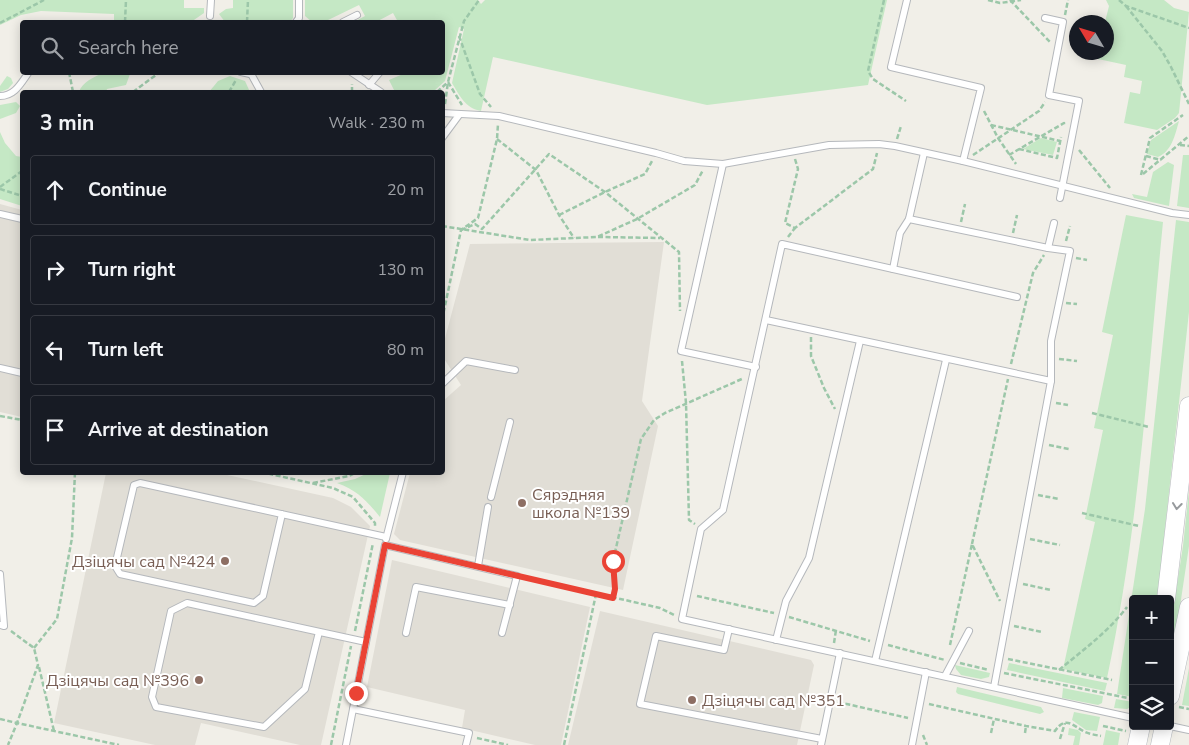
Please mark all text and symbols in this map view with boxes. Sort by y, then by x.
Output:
north arrow [1069,15,1114,60]
search box [20,20,445,75]
icon: search [38,34,66,62]
text: Search here [78,35,179,61]
text: 3 min [40,109,94,137]
text: Walk · 230 m [329,112,425,134]
icon: ahead [41,176,69,204]
text: Continue [88,177,167,203]
text: 20 m [387,179,424,201]
icon: right [41,256,69,284]
text: Turn right [88,257,175,283]
text: 130 m [377,259,424,281]
icon: left [41,336,69,364]
text: Turn left [88,337,163,363]
text: 80 m [387,339,424,361]
icon: arrive [41,416,69,444]
text: Arrive at destination [88,417,269,443]
place label: Сярэдняя школа №139 [532,484,630,524]
marker: Сярэдняя школа №139 [516,497,528,509]
one-way arrow [1172,502,1183,510]
route start [602,550,625,573]
place label: Дзіцячы сад №424 [72,551,215,573]
marker: Дзіцячы сад №424 [219,555,231,567]
map controls [1129,595,1174,730]
button: + [1129,595,1174,640]
button: − [1129,640,1174,685]
place label: Дзіцячы сад №396 [46,670,189,692]
marker: Дзіцячы сад №396 [193,674,205,686]
route end [345,682,368,705]
button: layers [1129,685,1174,730]
place label: Дзіцячы сад №351 [702,690,845,712]
marker: Дзіцячы сад №351 [686,694,698,706]

